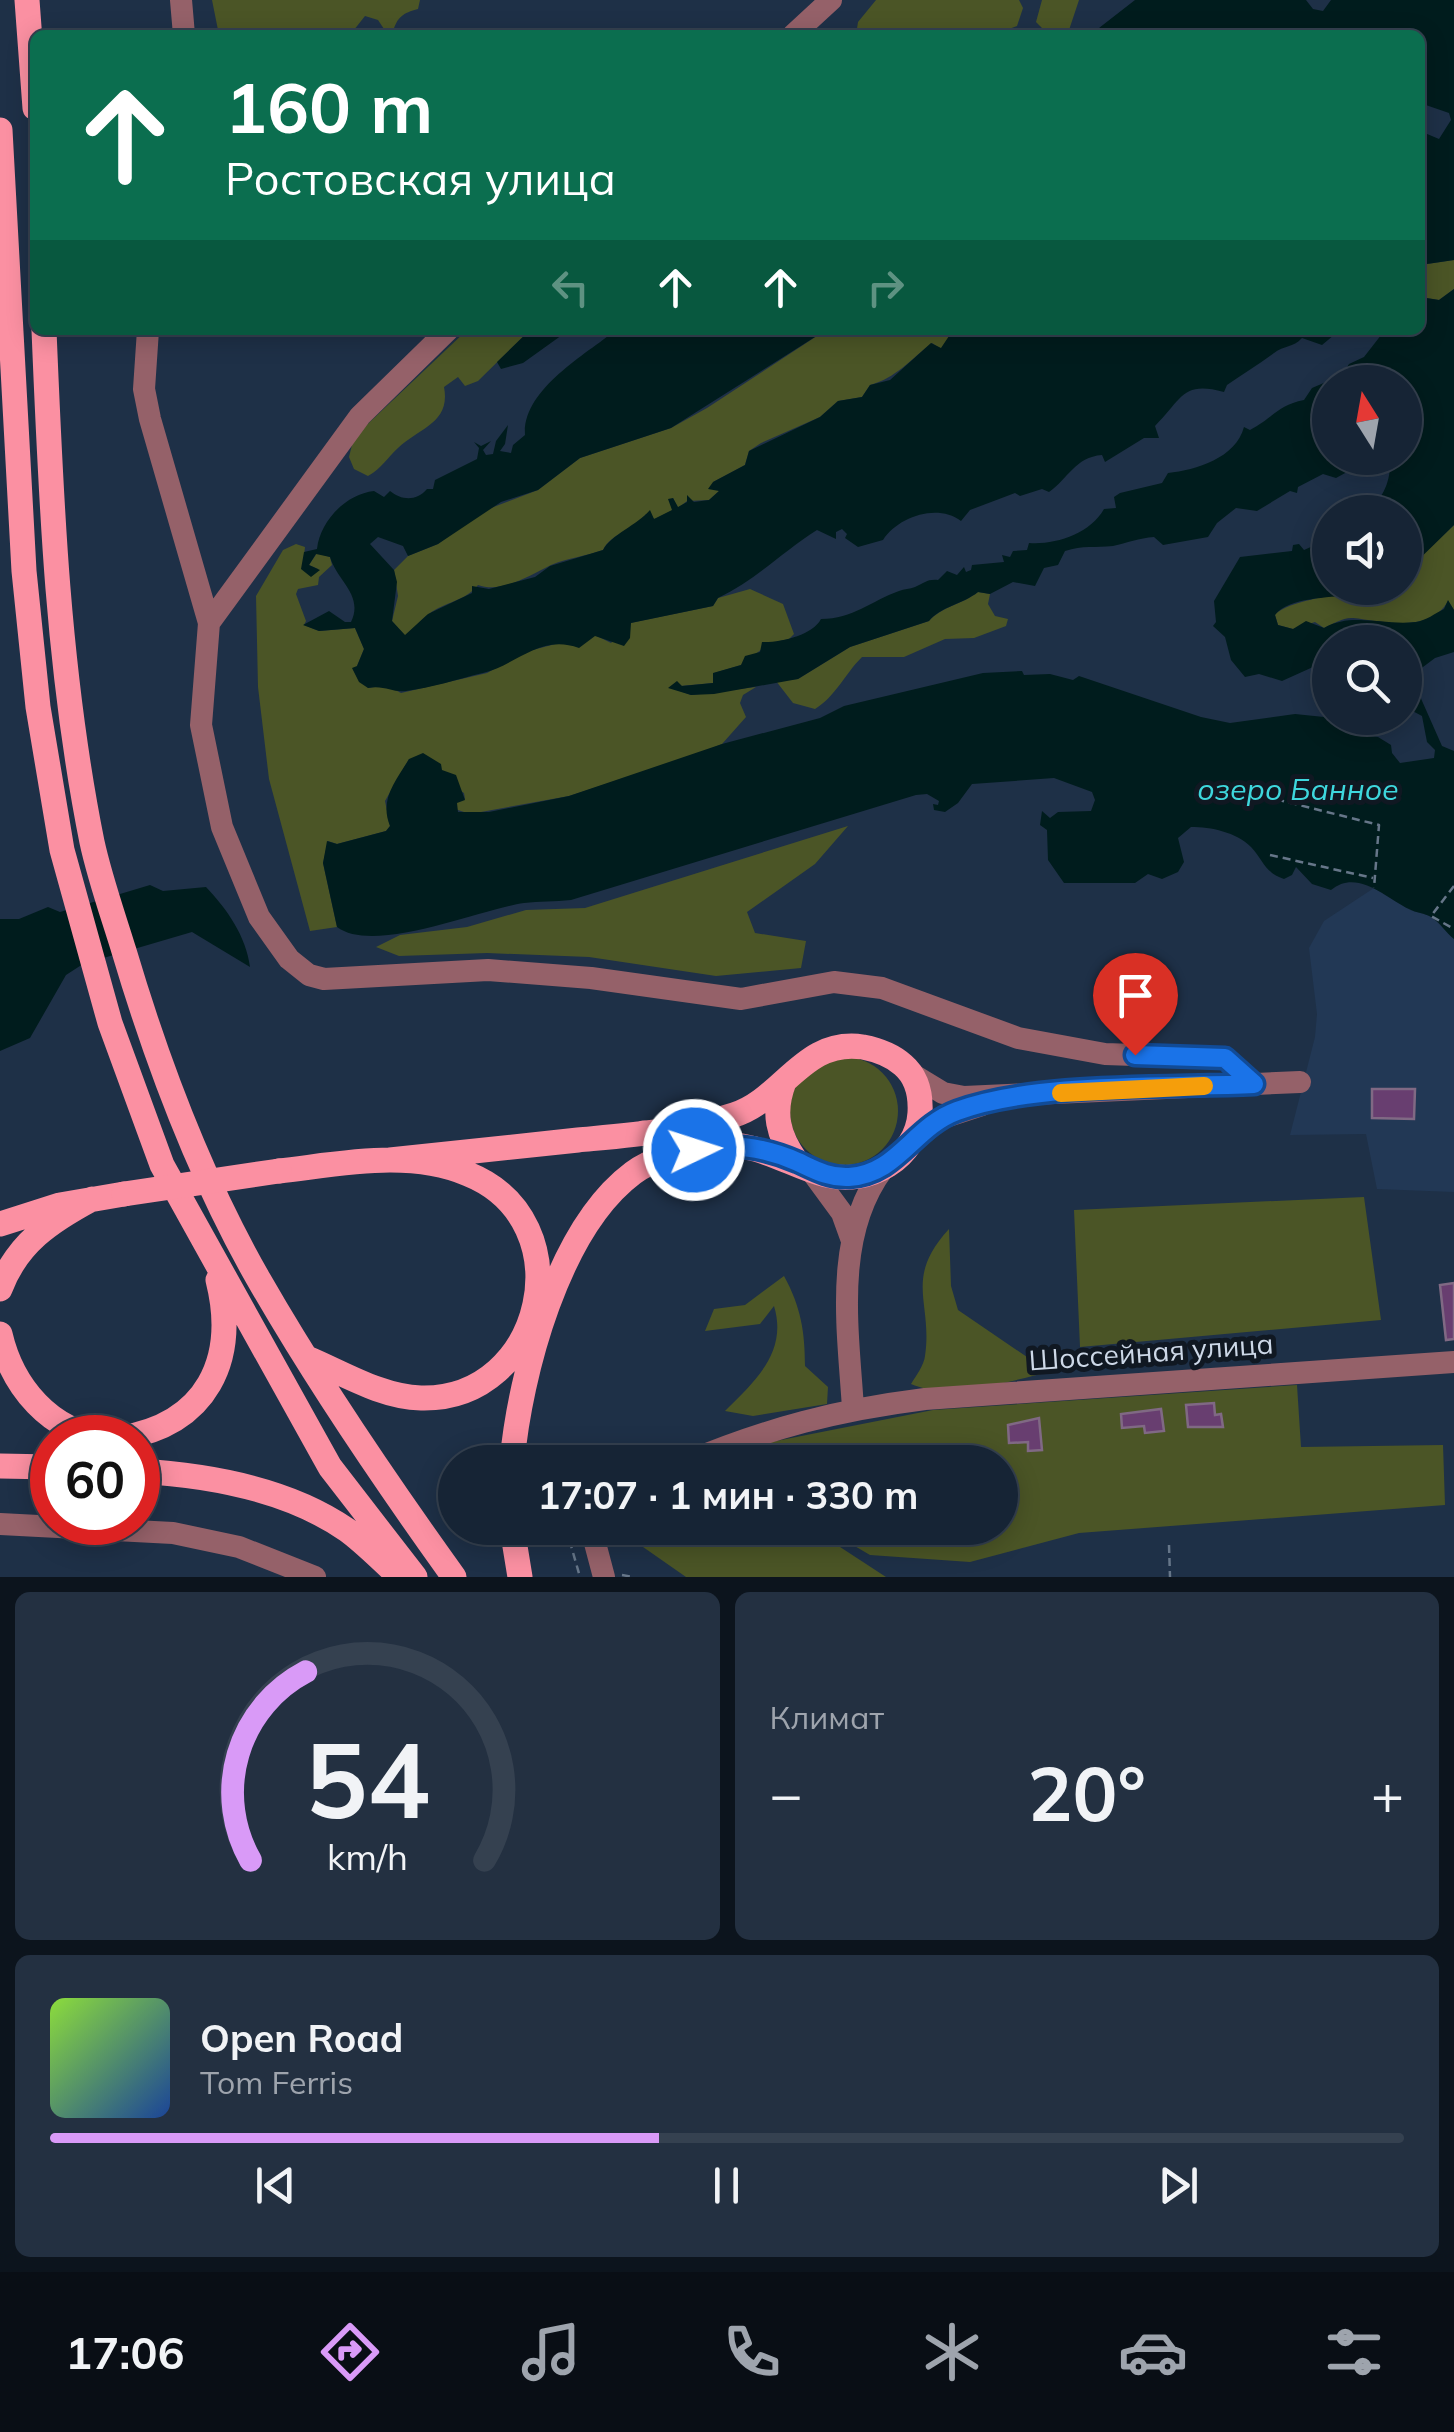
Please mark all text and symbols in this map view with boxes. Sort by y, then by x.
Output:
text: 160 m [225,63,433,151]
icon: ahead [60,70,190,200]
text: Ростовская улица [225,150,616,206]
icon: left [543,260,598,315]
icon: ahead [648,260,703,315]
icon: ahead [753,260,808,315]
icon: right [858,260,913,315]
north arrow [1312,365,1422,475]
map controls [1312,365,1422,735]
button: sound [1312,495,1422,605]
button: search [1312,625,1422,735]
water label: озеро Банное [1197,770,1399,808]
pin [1093,953,1178,1056]
icon: arrive [1108,968,1163,1023]
position arrow [642,1098,746,1202]
street label: Шоссейная улица [1027,1325,1274,1378]
speed limit sign: 60 [30,1415,160,1545]
text: 17:07 · 1 мин · 330 m [538,1471,918,1519]
text: Климат [770,1697,884,1737]
text: 54 [305,1713,430,1844]
text: 20° [1028,1746,1146,1840]
text: − [770,1759,803,1828]
text: + [1371,1759,1404,1828]
text: km/h [327,1834,408,1879]
text: Open Road [200,2014,403,2062]
text: Tom Ferris [200,2062,353,2102]
icon: previous [248,2158,303,2213]
icon: pause [699,2158,754,2213]
icon: next [1151,2158,1206,2213]
icon: directions [315,2317,385,2387]
icon: music [516,2317,586,2387]
icon: phone [717,2317,787,2387]
icon: climate [917,2317,987,2387]
icon: car [1118,2317,1188,2387]
icon: filters [1319,2317,1389,2387]
text: 17:06 [65,2324,185,2380]

